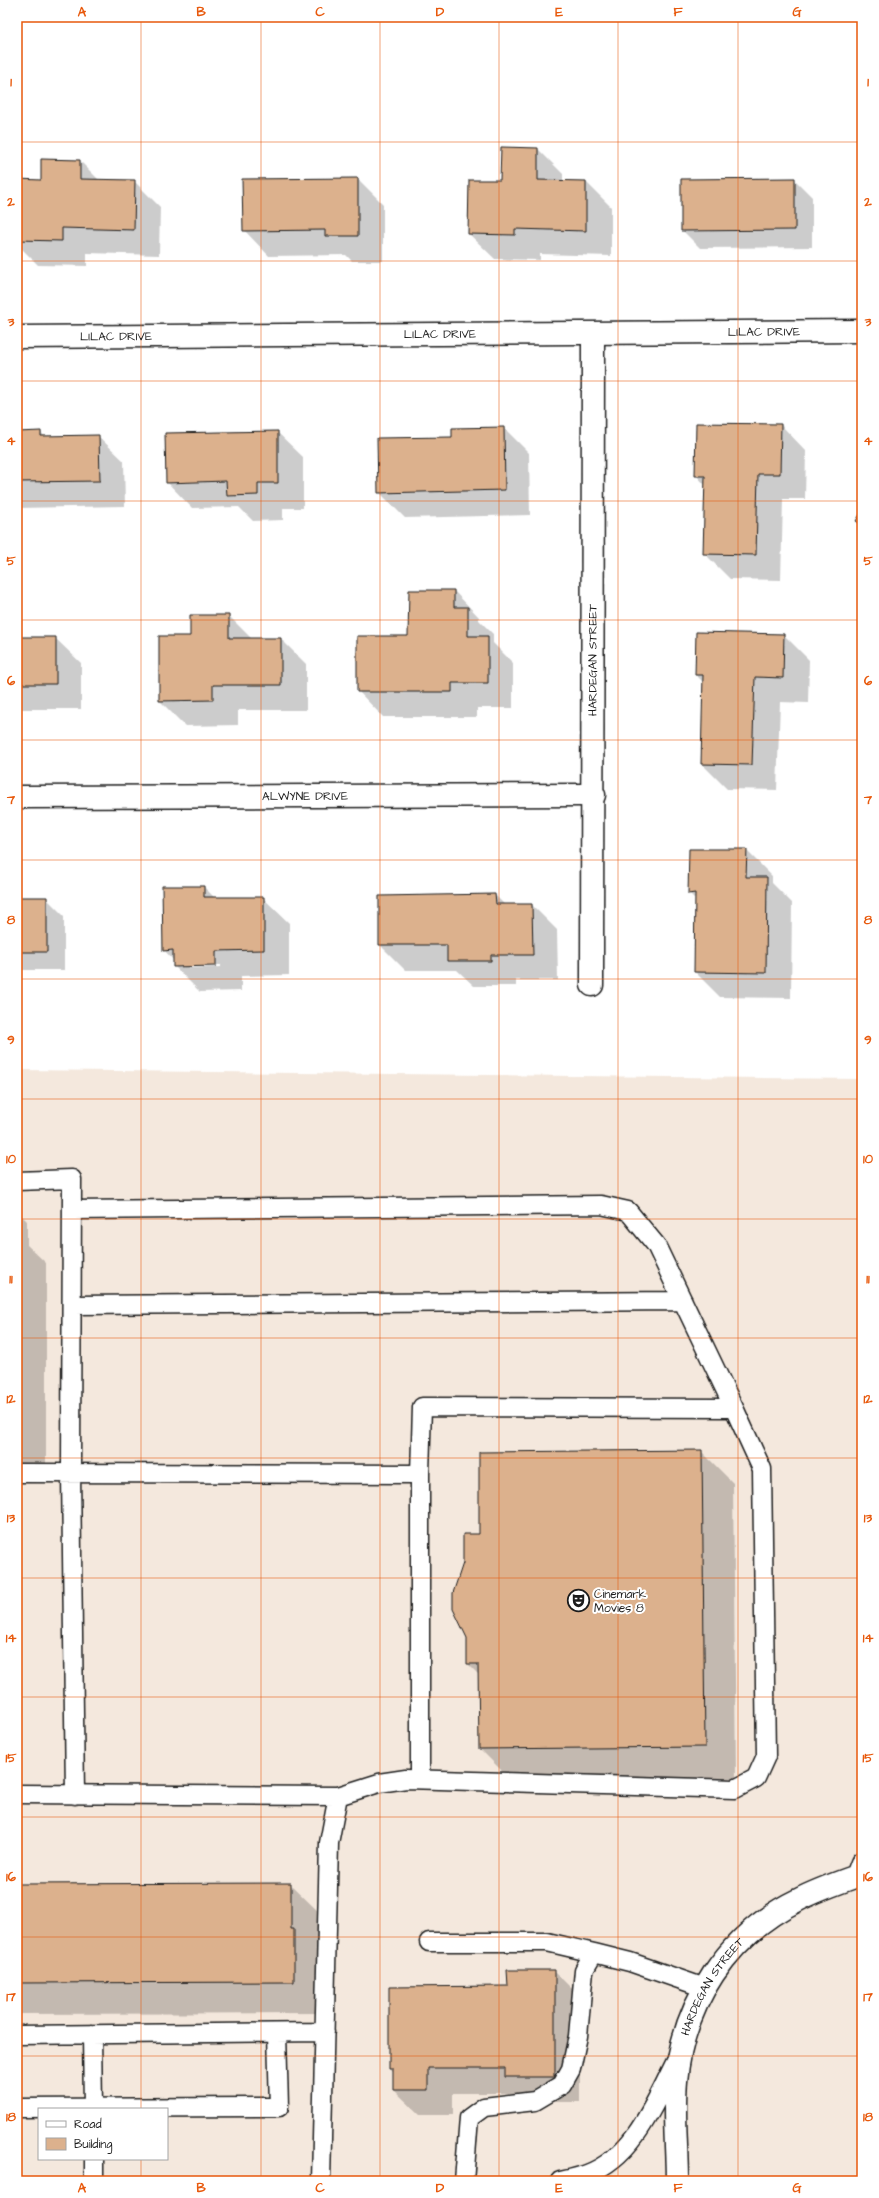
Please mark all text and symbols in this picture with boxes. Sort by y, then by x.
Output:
text: A [78,3,87,21]
text: B [196,3,206,21]
text: C [315,3,325,21]
text: D [436,3,445,21]
text: E [555,3,563,21]
text: F [673,3,683,21]
text: G [792,3,802,21]
text: 1 [10,73,12,91]
text: 1 [867,73,869,91]
text: 2 [6,193,15,211]
text: 2 [863,193,872,211]
text: 3 [7,313,15,331]
text: 3 [864,313,872,331]
street label: LILAC DRIVE [728,323,800,341]
street label: LILAC DRIVE [404,326,476,343]
street label: LILAC DRIVE [80,328,152,346]
text: 4 [7,432,16,450]
text: 4 [864,432,873,450]
text: 5 [6,552,16,570]
text: 5 [863,552,873,570]
street label: HARDEGAN STREET [584,603,602,716]
text: 6 [7,672,16,690]
text: 6 [864,672,873,690]
street label: ALWYNE DRIVE [262,788,348,805]
text: 7 [6,791,16,809]
text: 7 [863,791,873,809]
text: 8 [7,911,16,929]
text: 8 [864,911,873,929]
text: 9 [7,1031,15,1049]
text: 9 [864,1031,872,1049]
text: 10 [6,1150,17,1168]
text: 10 [863,1150,874,1168]
text: 11 [9,1270,13,1288]
text: 11 [866,1270,870,1288]
text: 12 [6,1390,16,1408]
text: 12 [863,1390,873,1408]
text: 13 [7,1509,16,1527]
text: 13 [864,1509,873,1527]
place label: Cinemark Movies 8 [594,1586,647,1617]
theatre icon: Cinemark Movies 8 [565,1588,591,1614]
text: 14 [6,1629,16,1647]
text: 14 [863,1629,873,1647]
text: 15 [6,1749,17,1767]
text: 15 [863,1749,874,1767]
text: 16 [6,1868,17,1886]
text: 16 [863,1868,874,1886]
street label: HARDEGAN STREET [677,1934,748,2038]
text: 17 [6,1988,17,2006]
text: 17 [863,1988,874,2006]
text: 18 [6,2108,17,2126]
legend [38,2108,168,2160]
text: 18 [863,2108,874,2126]
text: Road [74,2116,102,2133]
text: Building [74,2136,112,2154]
text: A [78,2179,87,2197]
text: B [196,2179,206,2197]
text: C [315,2179,325,2197]
text: D [436,2179,445,2197]
text: E [555,2179,563,2197]
text: F [673,2179,683,2197]
text: G [792,2179,802,2197]

